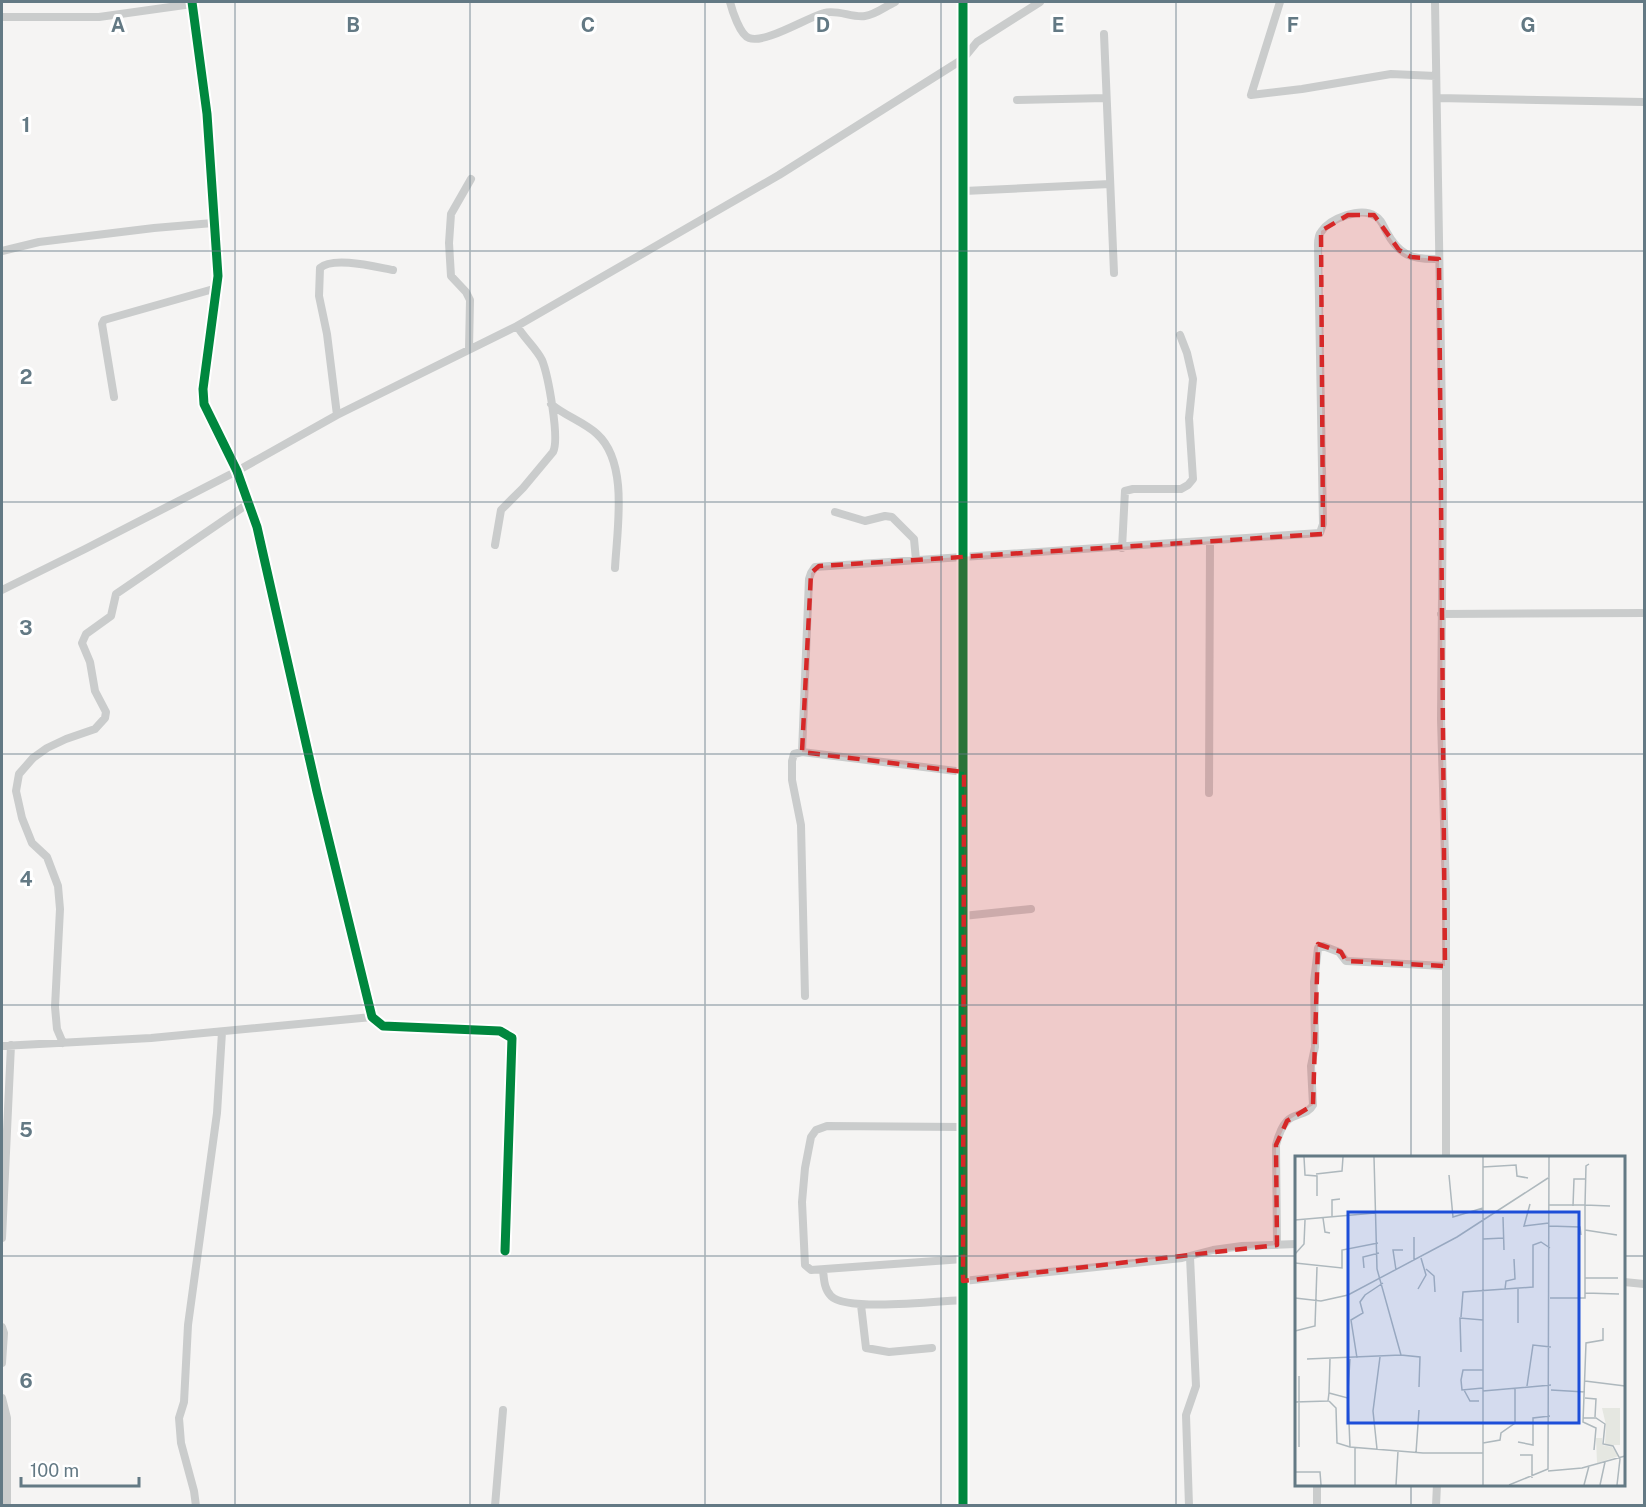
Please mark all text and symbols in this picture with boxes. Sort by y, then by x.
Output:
text: A [111,13,125,37]
text: B [346,13,360,37]
text: C [581,13,595,37]
text: D [816,13,830,37]
text: E [1052,13,1064,37]
text: F [1287,13,1299,37]
text: G [1520,13,1536,37]
text: 1 [22,113,30,137]
text: 2 [20,365,32,389]
text: 3 [19,616,33,640]
text: 4 [19,867,33,891]
text: 5 [19,1118,33,1142]
inset map [1295,1156,1625,1486]
text: 6 [19,1369,33,1393]
scale bar [21,1450,140,1488]
text: 100 m [30,1460,79,1481]

